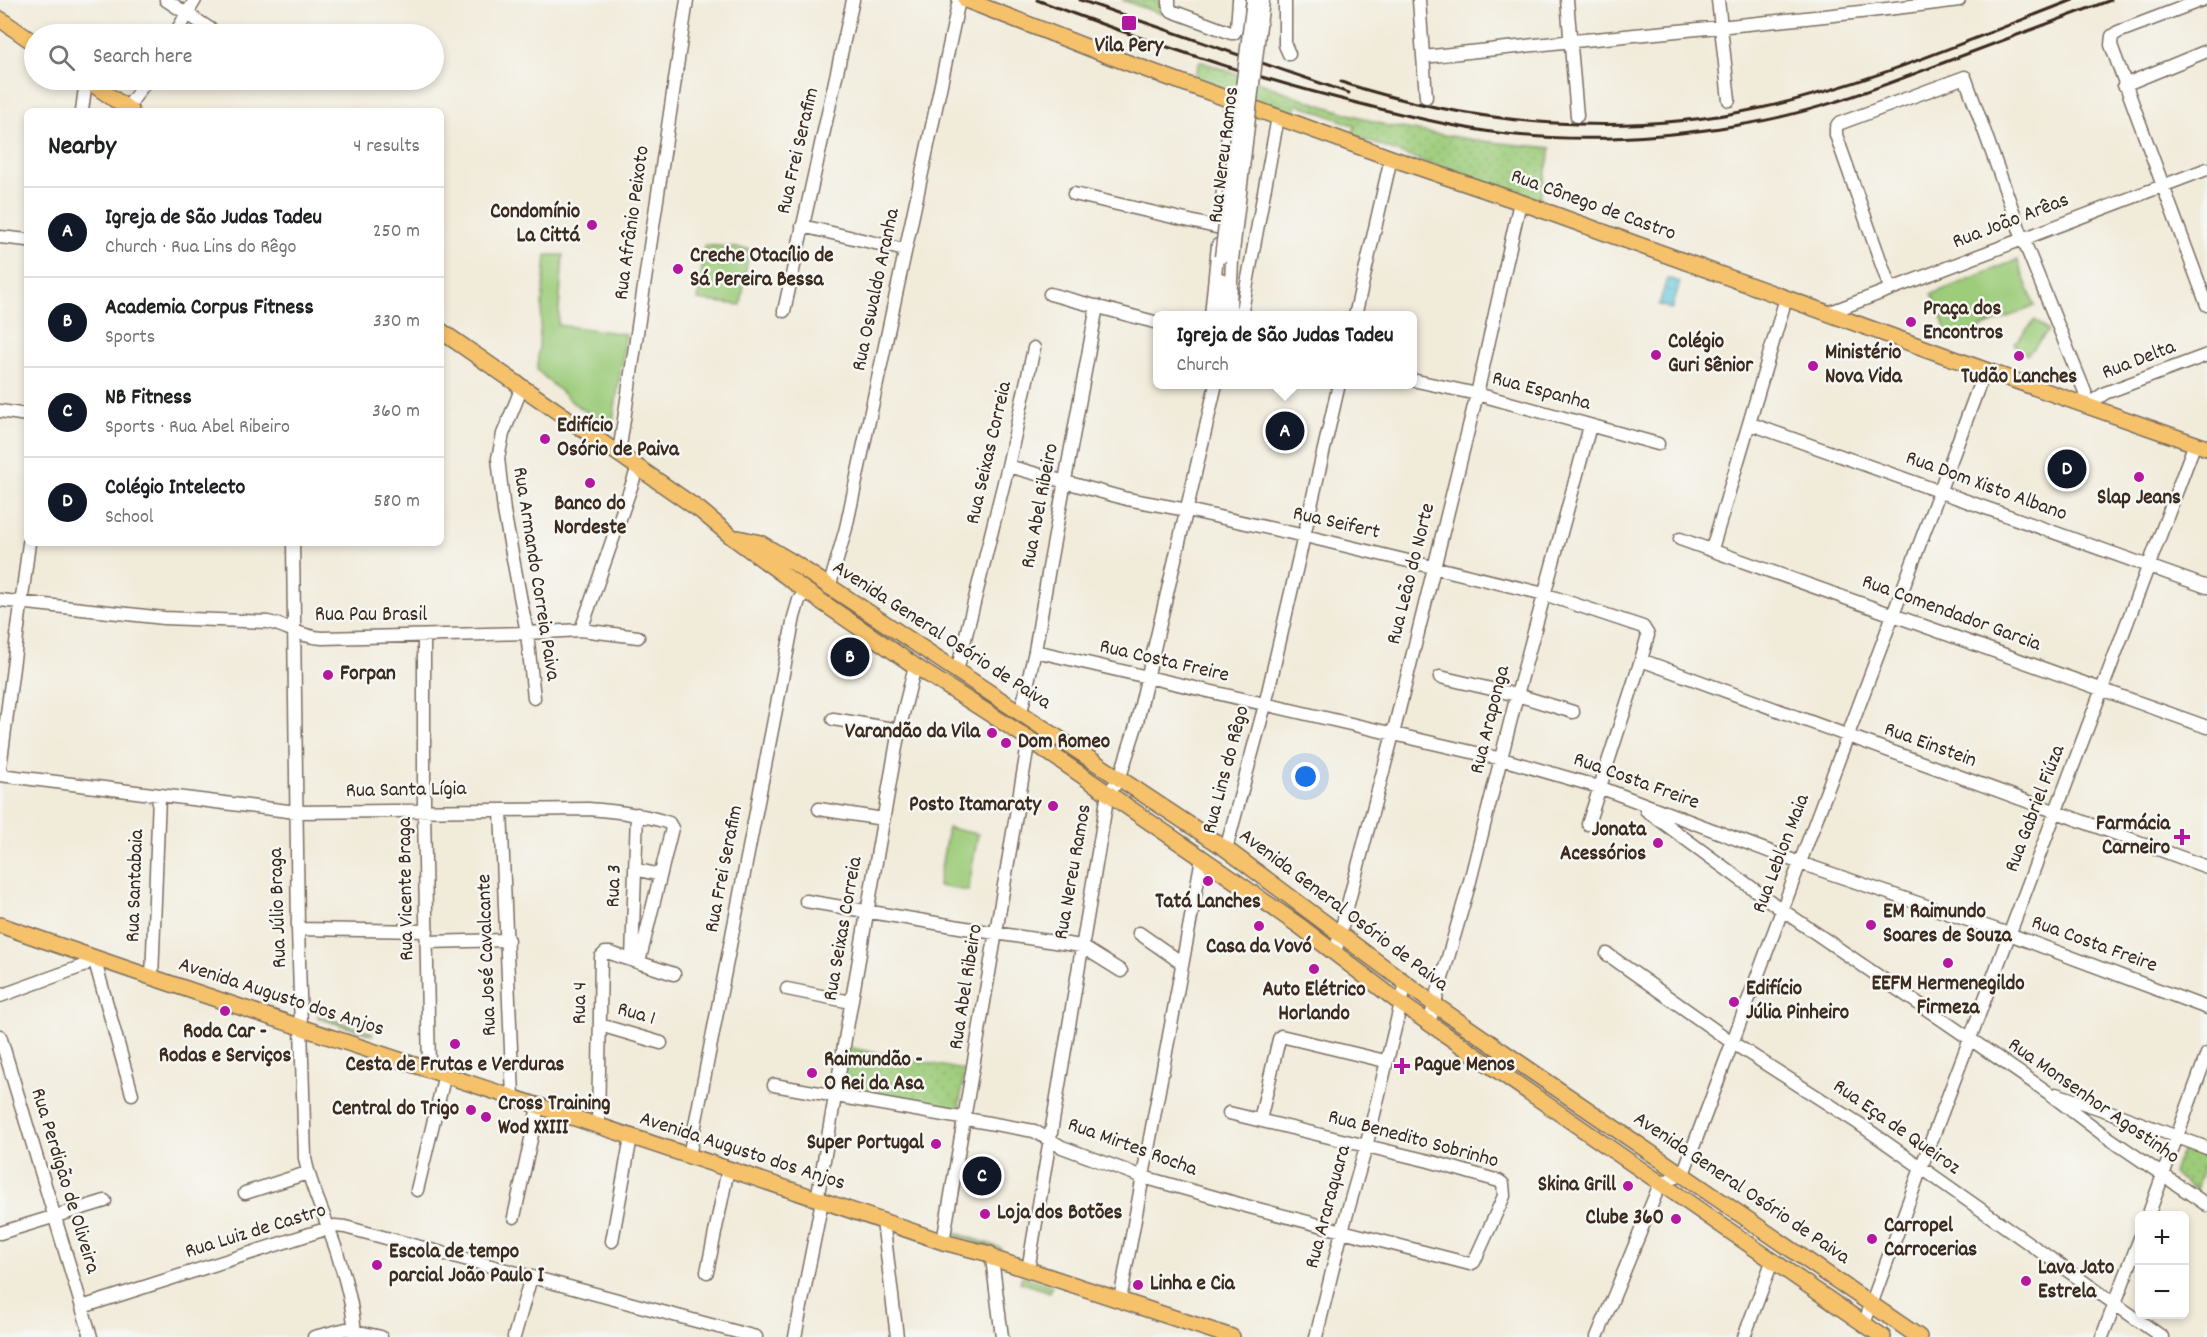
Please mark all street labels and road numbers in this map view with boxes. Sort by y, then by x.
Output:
street label: Rua Frei Serafim [770,85,828,217]
street label: Rua Nereu Ramos [1202,85,1248,225]
street label: Rua Afrânio Peixoto [607,144,659,302]
street label: Rua Cônego de Castro [1506,162,1680,250]
street label: Rua João Arêas [1948,186,2074,258]
street label: Rua Oswaldo Aranha [845,205,909,374]
street label: Rua Delta [2098,333,2181,389]
street label: Rua Espanha [1488,364,1595,420]
street label: Rua Seixas Correia [959,377,1021,527]
street label: Rua Abel Ribeiro [1014,441,1068,571]
street label: Rua Dom Xisto Albano [1902,446,2070,528]
street label: Rua Armando Correia Paiva [503,465,567,684]
street label: Rua Seifert [1290,499,1383,549]
street label: Rua Leão do Norte [1380,500,1444,648]
street label: Avenida General Osório de Paiva [826,554,1057,719]
street label: Rua Comendador Garcia [1857,568,2046,661]
street label: Rua Pau Brasil [315,601,427,631]
street label: Rua Costa Freire [1096,633,1232,691]
street label: Rua Araponga [1463,661,1519,777]
street label: Rua Lins do Rêgo [1195,703,1259,837]
street label: Rua Einstein [1880,715,1980,777]
street label: Rua Gabriel Fiúza [1998,740,2074,877]
street label: Rua Costa Freire [1569,745,1703,819]
street label: Rua Santa Lígia [345,775,468,807]
street label: Rua Leblon Maia [1745,789,1819,918]
street label: Rua Nereu Ramos [1047,802,1101,942]
street label: Rua Frei Serafim [698,803,752,935]
street label: Rua Vicente Braga [391,816,423,961]
street label: Avenida General Osório de Paiva [1232,822,1455,1001]
street label: Rua Santabaia [119,828,153,943]
street label: Rua Júlio Braga [262,846,296,969]
street label: Rua Seixas Correia [817,853,872,1003]
street label: Rua 3 [599,864,631,908]
street label: Rua José Cavalcante [470,873,506,1037]
street label: Rua Costa Freire [2027,908,2161,982]
street label: Rua Abel Ribeiro [942,922,992,1052]
street label: Avenida Augusto dos Anjos [174,951,388,1045]
street label: Rua 4 [566,981,596,1025]
street label: Rua 1 [613,995,659,1035]
street label: Rua Monsenhor Agostinho [2001,1031,2185,1173]
street label: Rua Eça de Queiroz [1826,1073,1966,1183]
street label: Rua Perdigão de Oliveira [22,1085,107,1278]
street label: Rua Benedito Sobrinho [1324,1103,1502,1177]
street label: Avenida Augusto dos Anjos [635,1105,849,1199]
street label: Avenida General Osório de Paiva [1627,1105,1856,1274]
street label: Rua Mirtes Rocha [1063,1111,1202,1186]
street label: Rua Araraquara [1298,1141,1360,1272]
street label: Rua Luiz de Castro [182,1196,330,1268]

